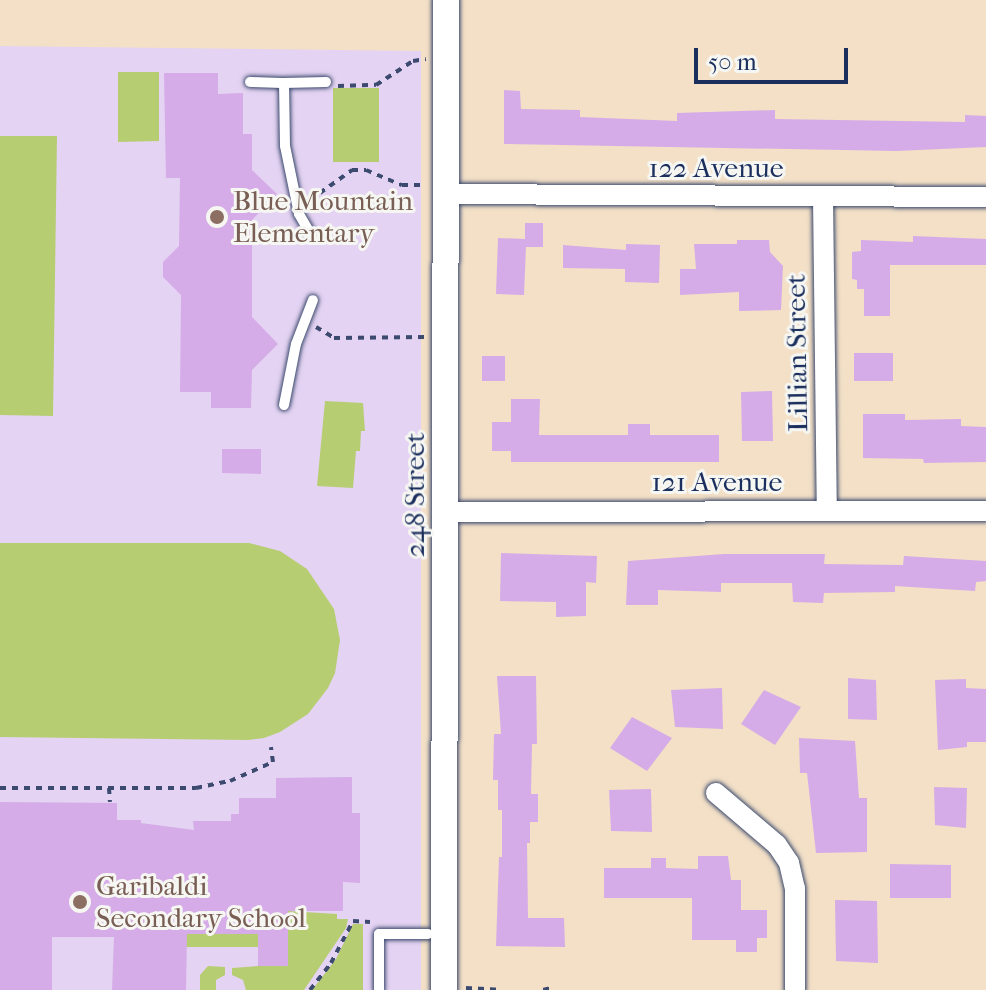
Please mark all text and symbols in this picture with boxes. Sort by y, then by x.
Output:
scale bar [698,32,852,82]
text: 50 m [708,48,757,76]
street label: 122 Avenue [648,151,784,185]
place label: Blue Mountain Elementary [233,184,413,250]
marker: Blue Mountain Elementary [208,208,226,226]
street label: Lillian Street [779,274,815,432]
street label: 248 Street [398,433,432,557]
street label: 121 Avenue [652,465,782,499]
place label: Garibaldi Secondary School [96,869,306,935]
marker: Garibaldi Secondary School [71,893,89,911]

